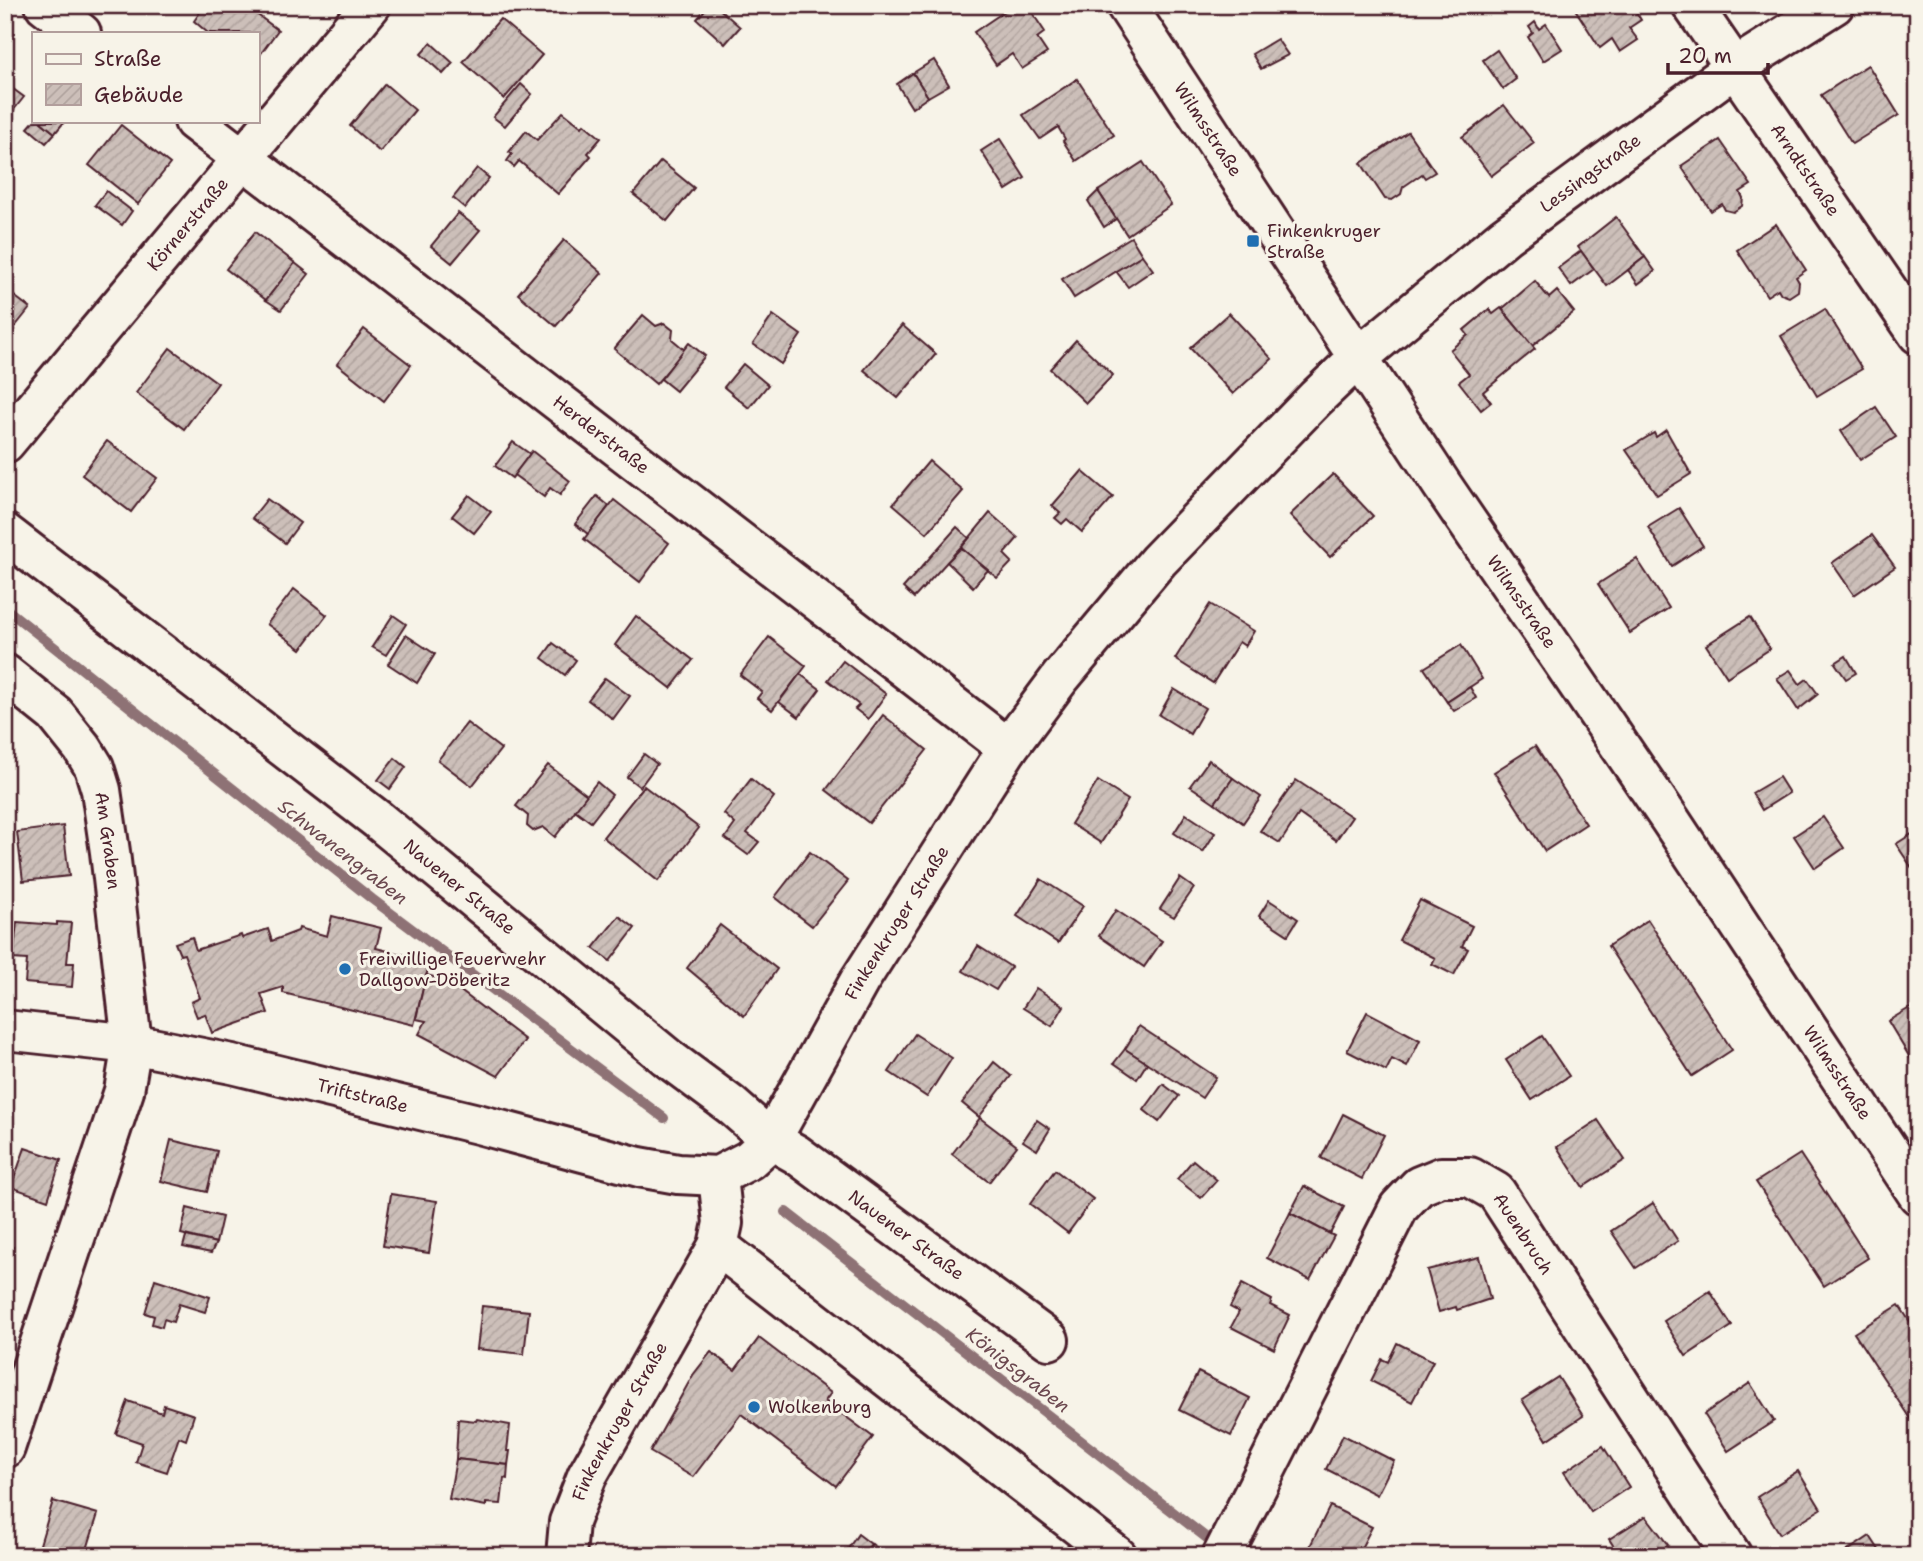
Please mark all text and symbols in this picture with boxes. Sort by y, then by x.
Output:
legend [32,32,259,122]
scale bar [1668,32,1767,76]
text: 20 m [1678,42,1732,70]
text: Straße [94,45,162,73]
street label: Wilmsstraße [1168,78,1248,181]
text: Gebäude [94,81,184,109]
street label: Arndtstraße [1765,119,1846,221]
street label: Lessingstraße [1535,128,1646,218]
street label: Körnerstraße [142,173,234,276]
place label: Finkenkruger Straße [1267,219,1381,264]
marker: Finkenkruger Straße [1245,233,1261,249]
street label: Herderstraße [548,390,655,480]
street label: Wilmsstraße [1481,550,1562,653]
street label: Am Graben [89,790,126,891]
water label: Schwanengraben [273,794,413,910]
street label: Nauener Straße [398,834,520,940]
street label: Finkenkruger Straße [839,841,955,1004]
place label: Freiwillige Feuerwehr Dallgow-Döberitz [359,947,546,992]
marker: Freiwillige Feuerwehr Dallgow-Döberitz [337,961,353,977]
street label: Wilmsstraße [1797,1021,1877,1125]
street label: Triftstraße [314,1073,411,1119]
street label: Nauener Straße [843,1184,969,1286]
street label: Auenbruch [1488,1188,1559,1279]
water label: Königsgraben [961,1322,1075,1418]
street label: Finkenkruger Straße [566,1337,673,1504]
place label: Wolkenburg [768,1395,871,1419]
marker: Wolkenburg [746,1399,762,1415]

